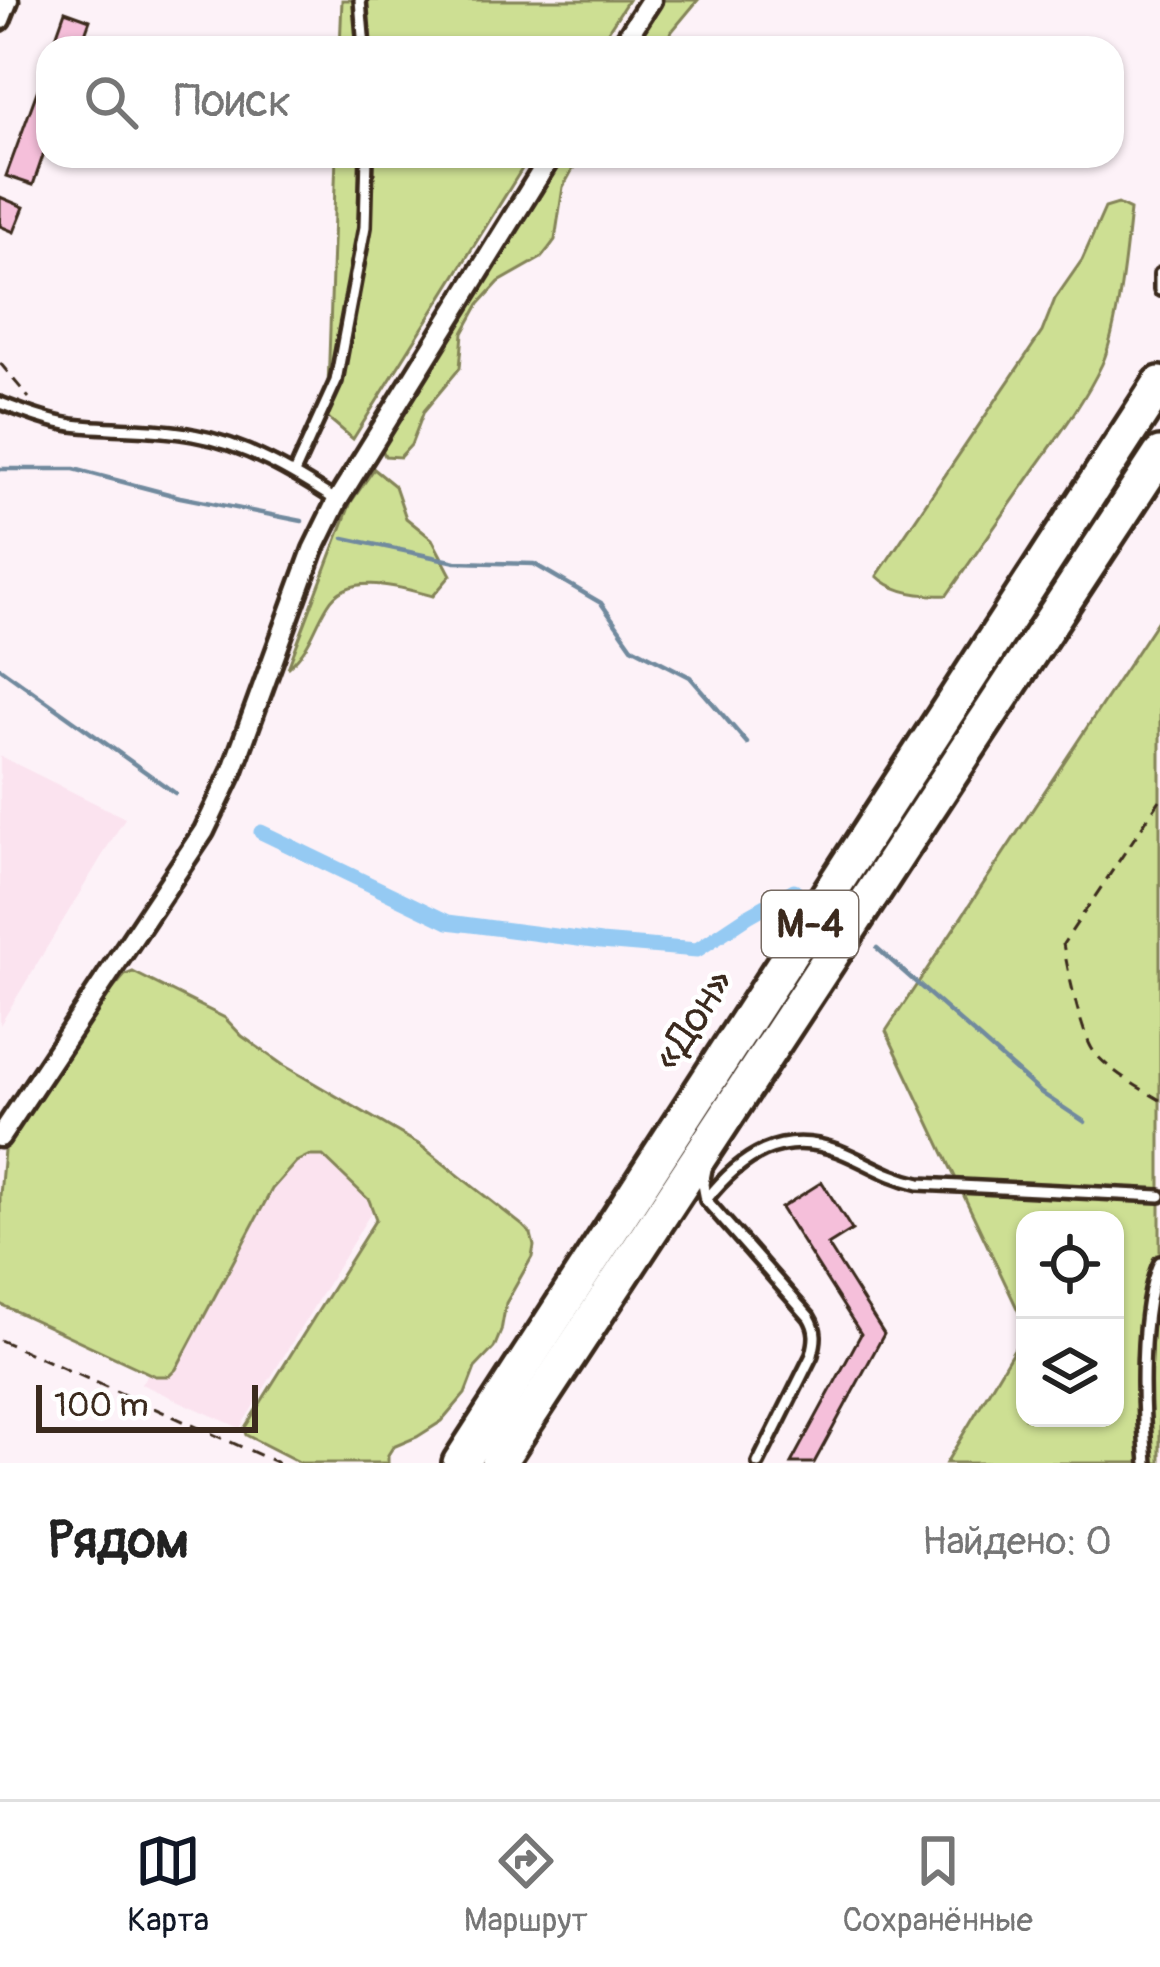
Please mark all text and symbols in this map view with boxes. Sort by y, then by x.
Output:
search box [36,36,1124,168]
icon: search [78,69,144,135]
text: Поиск [174,74,291,130]
road number: М-4 [762,891,858,957]
street label: «Дон» [642,959,746,1081]
map controls [1016,1211,1124,1427]
button: locate [1016,1211,1124,1319]
button: layers [1016,1319,1124,1427]
scale bar [36,1379,258,1432]
text: 100 m [54,1385,148,1426]
text: Рядом [48,1509,189,1573]
text: Найдено: 0 [922,1517,1112,1566]
tab: Карта [127,1828,209,1941]
tab: Маршрут [464,1828,588,1941]
tab: Сохранённые [842,1828,1033,1941]

